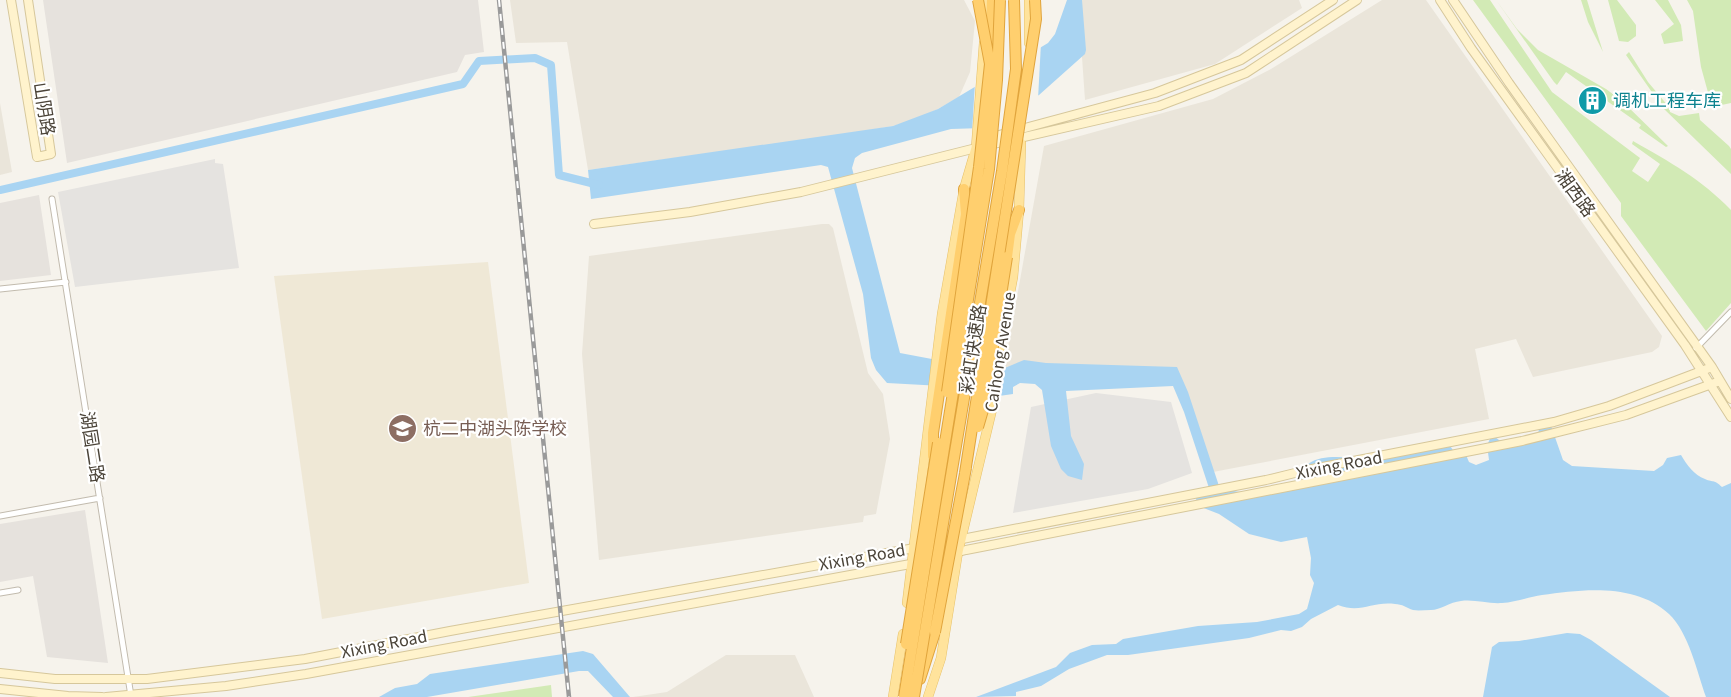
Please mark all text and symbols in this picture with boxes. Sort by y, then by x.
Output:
street label: 山阴路 [27,80,60,138]
building icon: 调机工程车库 [1576,85,1608,117]
place label: 调机工程车库 [1613,89,1721,114]
street label: 湘西路 [1549,164,1601,222]
street label: Caihong Avenue [979,290,1022,414]
street label: 彩虹快速路 [954,303,993,395]
street label: 湖园二路 [74,410,109,485]
school or university icon: 杭二中湖头陈学校 [386,413,418,445]
place label: 杭二中湖头陈学校 [423,417,567,442]
street label: Xixing Road [1294,445,1384,486]
street label: Xixing Road [817,538,907,577]
street label: Xixing Road [339,624,429,665]

